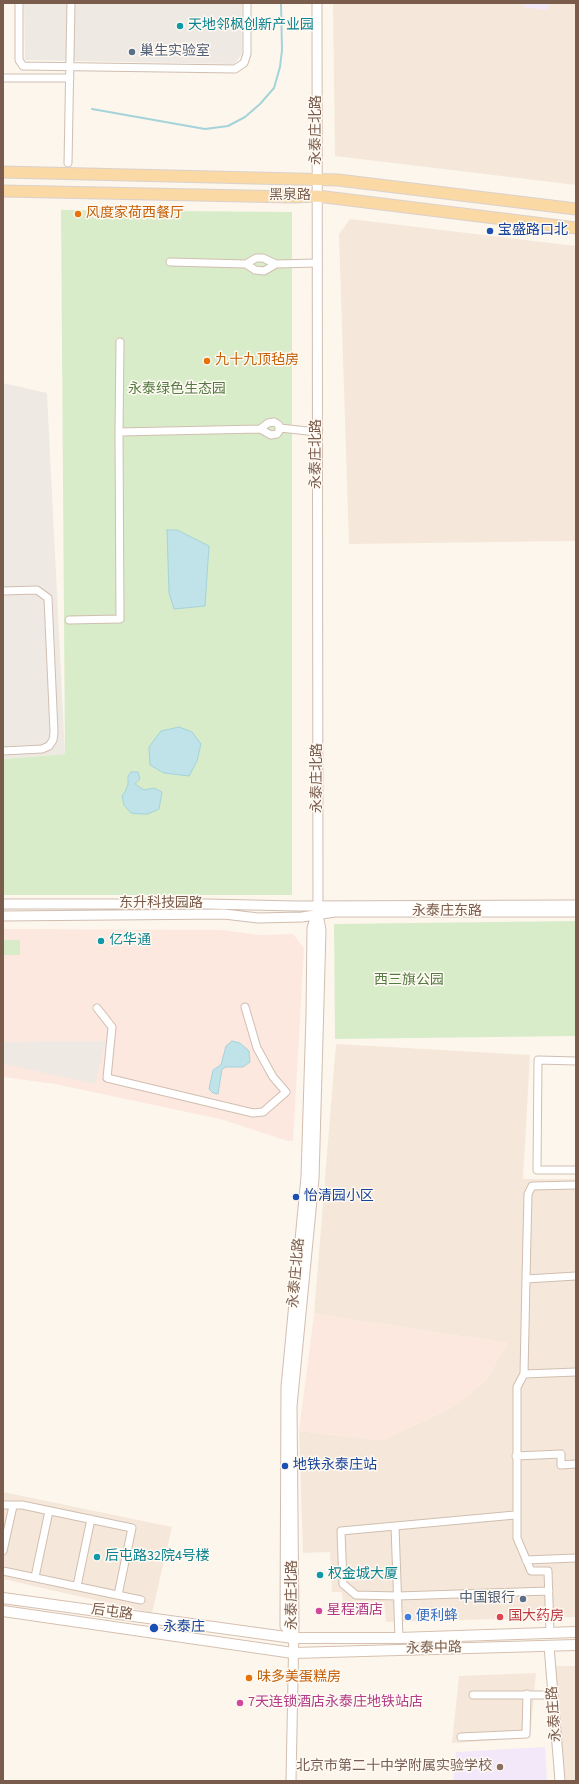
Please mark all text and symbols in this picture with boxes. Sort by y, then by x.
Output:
place label: 天地邻枫创新产业园 [188,18,314,34]
marker: 天地邻枫创新产业园 [175,21,185,31]
place label: 巢生实验室 [140,44,210,60]
marker: 巢生实验室 [127,47,137,57]
street label: 永泰庄北路 [309,95,325,165]
street label: 黑泉路 [269,188,311,204]
place label: 风度家荷西餐厅 [86,206,184,222]
marker: 风度家荷西餐厅 [73,209,83,219]
place label: 宝盛路口北 [498,223,568,239]
marker: 宝盛路口北 [485,226,495,236]
place label: 九十九顶毡房 [215,353,299,369]
marker: 九十九顶毡房 [202,356,212,366]
park label: 永泰绿色生态园 [128,382,226,398]
street label: 永泰庄北路 [309,419,325,489]
street label: 永泰庄北路 [310,743,326,813]
street label: 东升科技园路 [119,896,203,912]
street label: 永泰庄东路 [412,904,482,920]
place label: 亿华通 [109,933,151,949]
marker: 亿华通 [96,936,106,946]
park label: 西三旗公园 [374,973,444,989]
place label: 怡清园小区 [304,1189,374,1205]
marker: 怡清园小区 [291,1192,301,1202]
street label: 永泰庄北路 [286,1237,308,1309]
place label: 地铁永泰庄站 [293,1458,377,1474]
marker: 地铁永泰庄站 [280,1461,290,1471]
place label: 后屯路32院4号楼 [105,1549,210,1565]
marker: 后屯路32院4号楼 [92,1552,102,1562]
street label: 永泰庄北路 [285,1560,301,1630]
place label: 权金城大厦 [328,1567,398,1583]
marker: 权金城大厦 [315,1570,325,1580]
place label: 中国银行 [459,1591,515,1607]
marker: 中国银行 [518,1594,528,1604]
street label: 后屯路 [90,1602,134,1624]
place label: 星程酒店 [327,1603,383,1619]
marker: 星程酒店 [314,1606,324,1616]
place label: 便利蜂 [416,1609,458,1625]
place label: 国大药房 [508,1609,564,1625]
marker: 便利蜂 [403,1612,413,1622]
marker: 国大药房 [495,1612,505,1622]
place label: 永泰庄 [163,1620,205,1636]
marker: 永泰庄 [148,1622,160,1634]
street label: 永泰中路 [406,1640,462,1658]
place label: 味多美蛋糕房 [257,1670,341,1686]
marker: 味多美蛋糕房 [244,1673,254,1683]
street label: 永泰庄路 [545,1685,565,1743]
place label: 7天连锁酒店永泰庄地铁站店 [248,1695,423,1711]
marker: 7天连锁酒店永泰庄地铁站店 [235,1698,245,1708]
place label: 北京市第二十中学附属实验学校 [296,1759,492,1775]
marker: 北京市第二十中学附属实验学校 [495,1762,505,1772]

